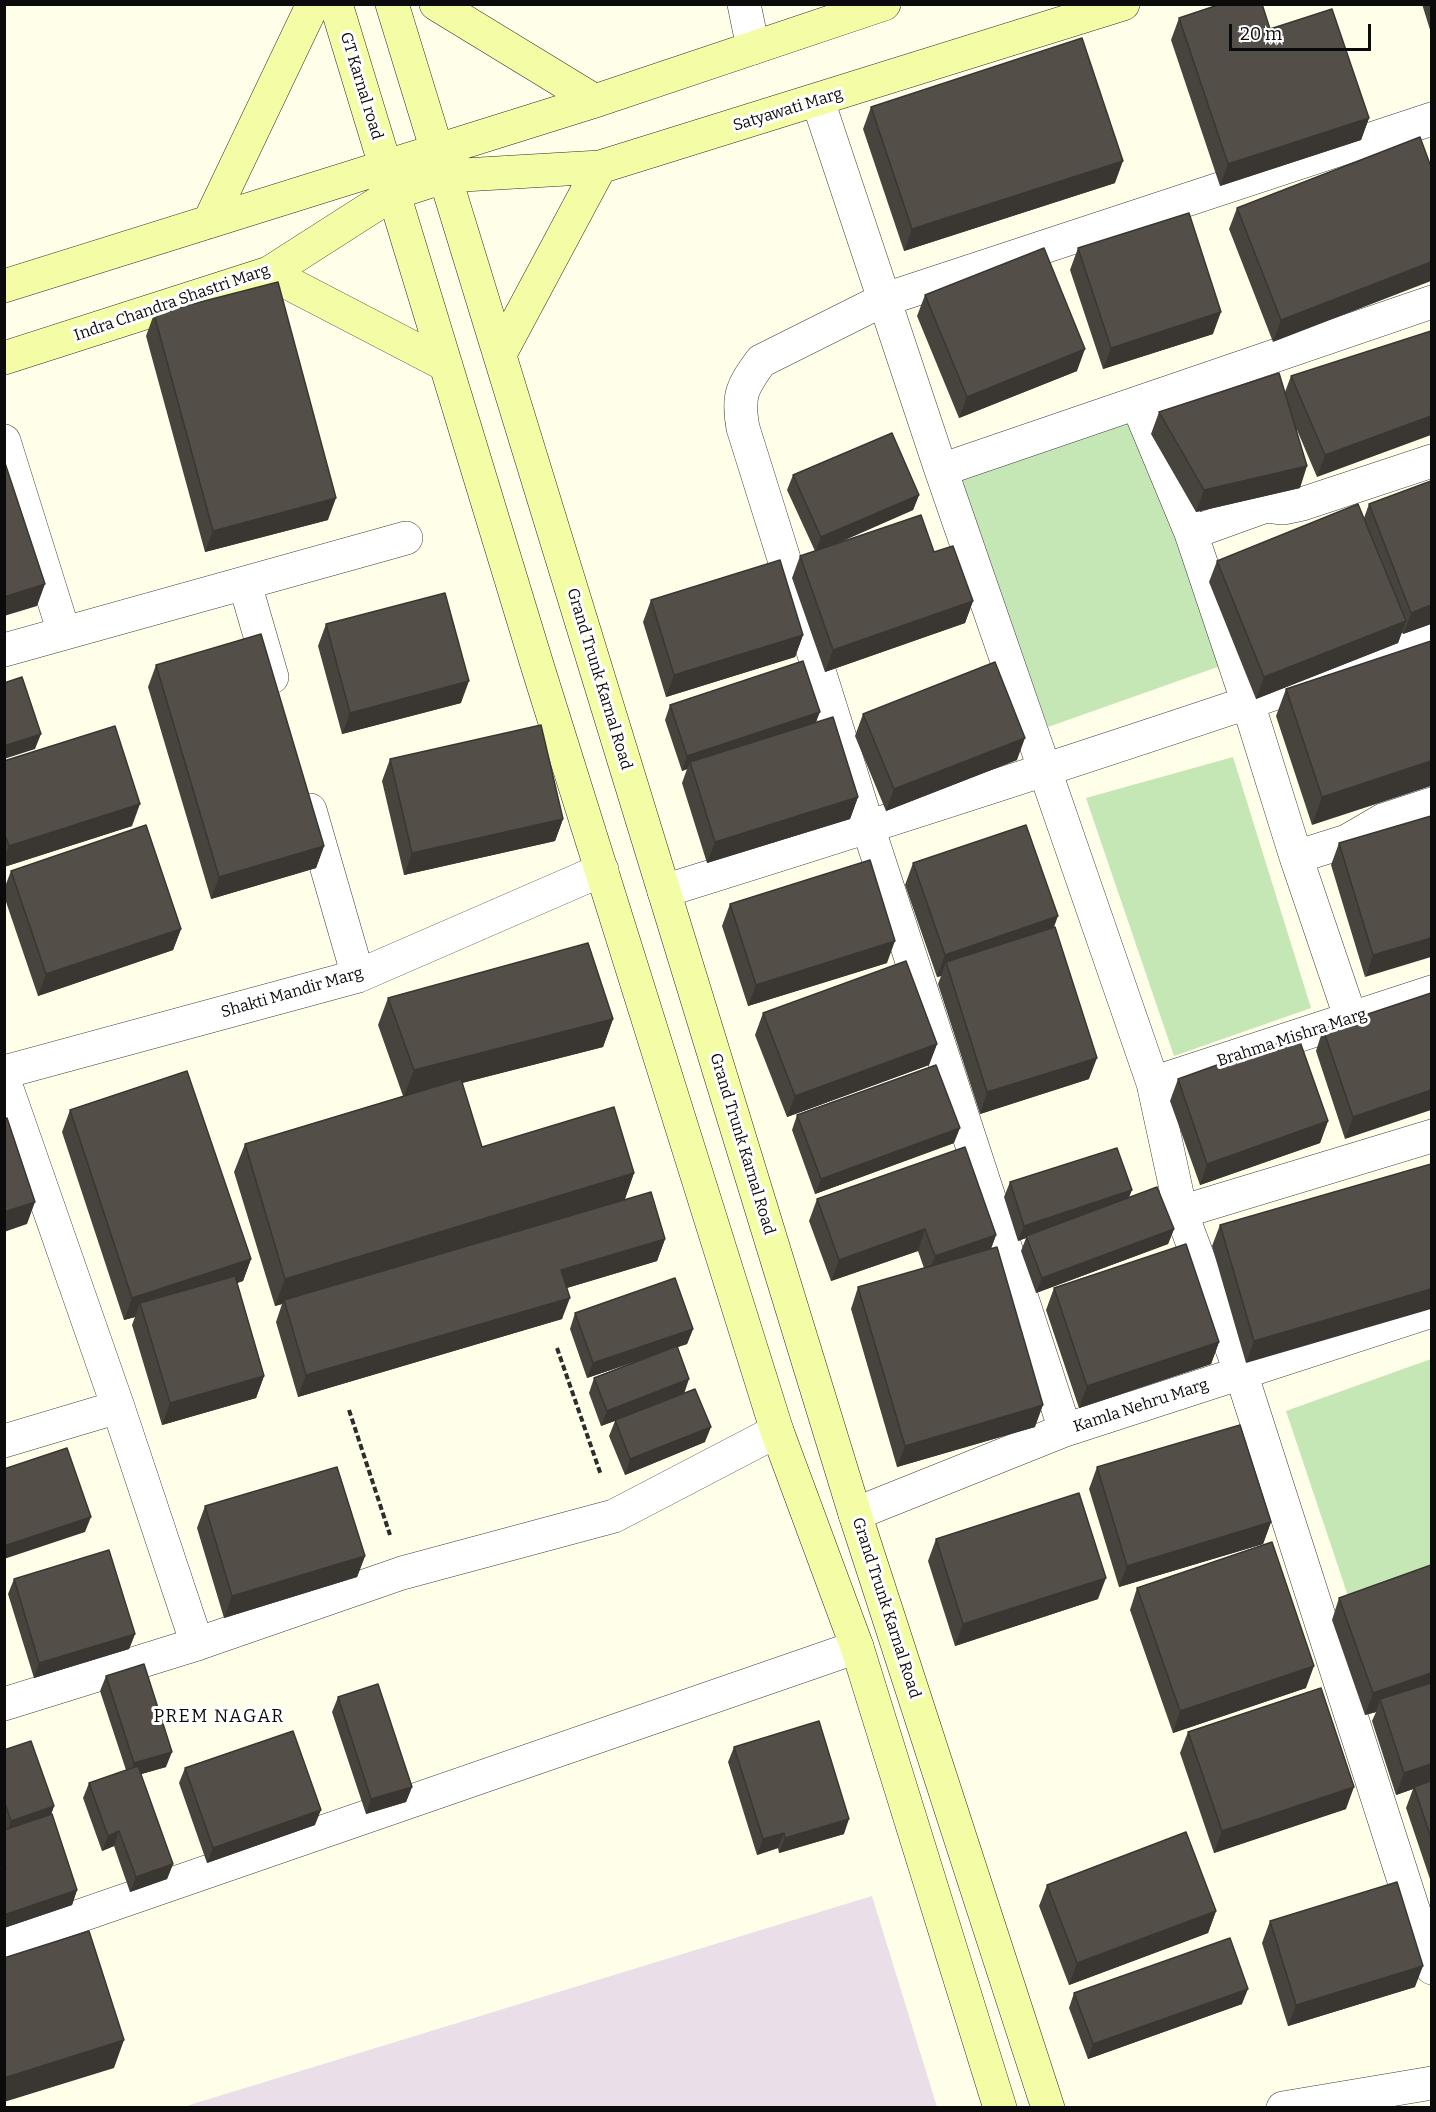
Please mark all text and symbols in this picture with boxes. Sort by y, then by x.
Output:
scale bar [1232,12,1374,50]
text: 20 m [1240,23,1282,45]
street label: GT Karnal road [336,30,386,142]
street label: Satyawati Marg [731,84,845,136]
street label: Indra Chandra Shastri Marg [72,260,272,346]
street label: Grand Trunk Karnal Road [562,586,636,772]
street label: Shakti Mandir Marg [219,964,365,1022]
street label: Brahma Mishra Marg [1215,1005,1369,1071]
street label: Grand Trunk Karnal Road [705,1051,779,1237]
street label: Kamla Nehru Marg [1071,1375,1211,1437]
street label: Grand Trunk Karnal Road [848,1515,924,1701]
district label: PREM NAGAR [153,1706,285,1728]

